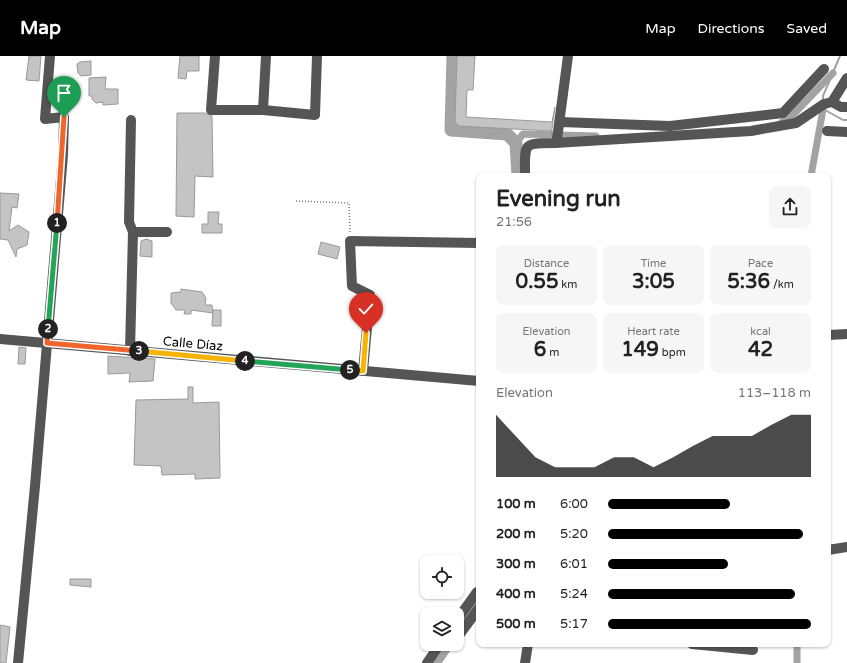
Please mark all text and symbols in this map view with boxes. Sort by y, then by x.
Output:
text: Map [20,17,61,39]
text: Map [645,20,676,37]
text: Directions [698,20,765,37]
text: Saved [787,20,827,37]
pin [47,76,81,117]
icon: arrive [53,82,75,104]
text: Evening run [496,186,621,212]
button: share [769,186,811,228]
pin: 1 [47,213,67,233]
text: 21:56 [496,214,532,230]
text: 1 [54,216,60,229]
text: Distance [524,257,569,270]
text: Time [641,257,666,270]
text: Pace [748,257,773,270]
text: 0.55 [516,270,558,294]
text: 3:05 [632,270,675,294]
text: 5:36 [727,270,770,294]
text: km [558,278,577,291]
text: /km [770,278,794,291]
pin [349,292,383,333]
icon: check [355,298,377,320]
pin: 2 [38,319,58,339]
text: 2 [45,322,51,335]
text: Elevation [522,325,571,338]
text: Heart rate [627,325,680,338]
text: kcal [750,325,771,338]
street label: Calle Díaz [162,333,224,355]
text: 6 [534,338,546,362]
text: 149 [621,338,659,362]
text: 42 [748,338,773,362]
pin: 3 [129,341,149,361]
text: 3 [136,344,142,357]
text: m [546,346,559,359]
text: bpm [659,346,686,359]
pin: 4 [235,351,255,371]
text: 4 [242,354,248,367]
pin: 5 [340,360,360,380]
text: 5 [347,363,353,376]
text: Elevation [496,385,553,401]
text: 113–118 m [738,385,811,401]
text: 100 m [496,496,536,512]
text: 6:00 [560,496,588,512]
text: 200 m [496,526,536,542]
text: 5:20 [560,526,588,542]
map controls [420,555,464,651]
button: locate [420,555,464,599]
text: 300 m [496,556,536,572]
text: 6:01 [560,556,588,572]
text: 400 m [496,586,536,602]
text: 5:24 [560,586,588,602]
button: layers [420,607,464,651]
text: 500 m [496,616,536,632]
text: 5:17 [560,616,588,632]

